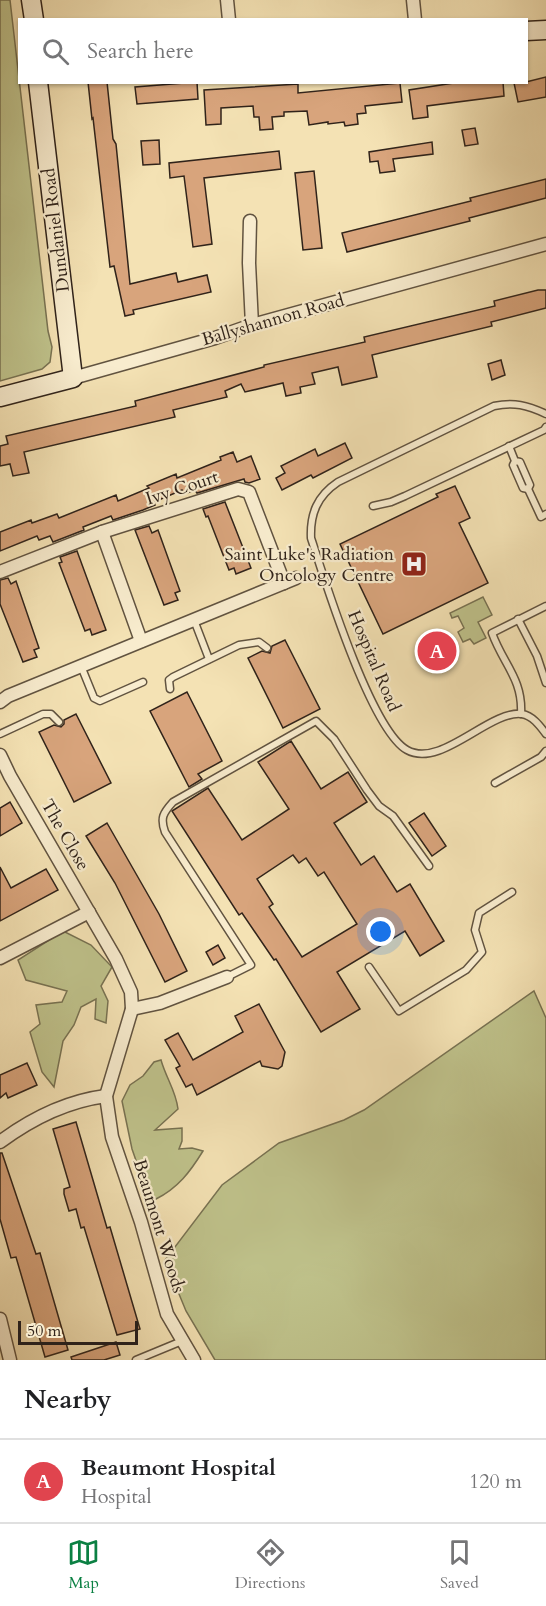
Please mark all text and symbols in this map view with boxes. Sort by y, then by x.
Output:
search box [18,18,528,84]
icon: search [39,35,72,68]
text: Search here [87,36,194,66]
street label: Dundaniel Road [36,166,76,293]
street label: Ballyshannon Road [199,288,348,352]
street label: Ivy Court [142,464,222,512]
place label: Saint Luke's Radiation Oncology Centre [224,542,395,588]
hospital icon: Saint Luke's Radiation Oncology Centre [399,549,429,579]
street label: Hospital Road [341,606,407,716]
pin: A [418,628,456,674]
street label: The Close [35,795,95,875]
your location [366,917,395,946]
street label: Beaumont Woods [127,1156,191,1296]
scale bar [18,1318,138,1346]
text: 50 m [27,1320,61,1342]
text: Nearby [24,1382,112,1417]
text: Beaumont Hospital [81,1453,276,1483]
text: A [36,1468,51,1495]
text: 120 m [469,1468,522,1495]
text: Hospital [81,1483,152,1510]
tab: Map [67,1536,100,1594]
tab: Directions [235,1536,305,1594]
tab: Saved [440,1536,479,1594]

